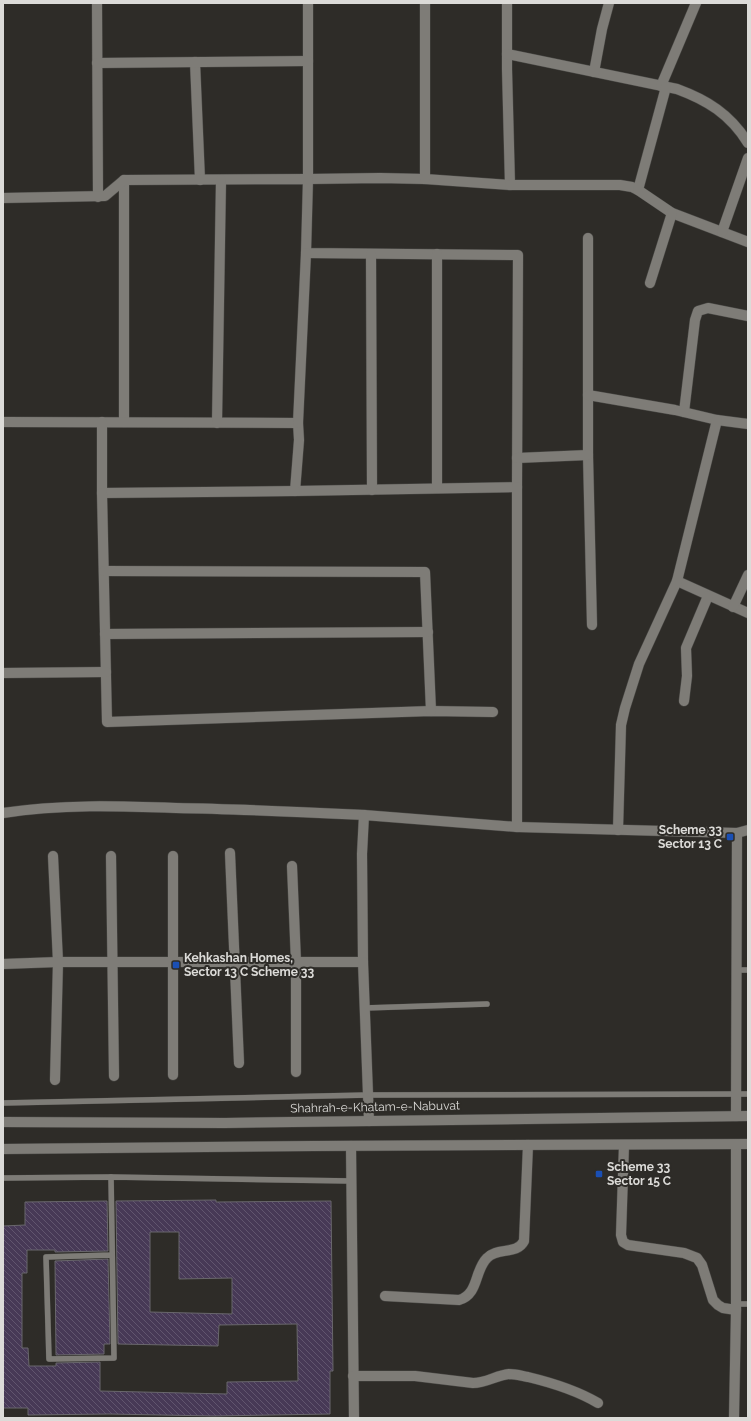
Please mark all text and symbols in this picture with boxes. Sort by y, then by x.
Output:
place label: Scheme 33 Sector 13 C [658,823,722,851]
marker: Scheme 33 Sector 13 C [725,832,735,842]
place label: Kehkashan Homes, Sector 13 C Scheme 33 [184,951,314,979]
marker: Kehkashan Homes, Sector 13 C Scheme 33 [171,960,181,970]
street label: Shahrah-e-Khatam-e-Nabuvat [290,1099,460,1115]
place label: Scheme 33 Sector 15 C [607,1160,671,1188]
marker: Scheme 33 Sector 15 C [594,1169,604,1179]

